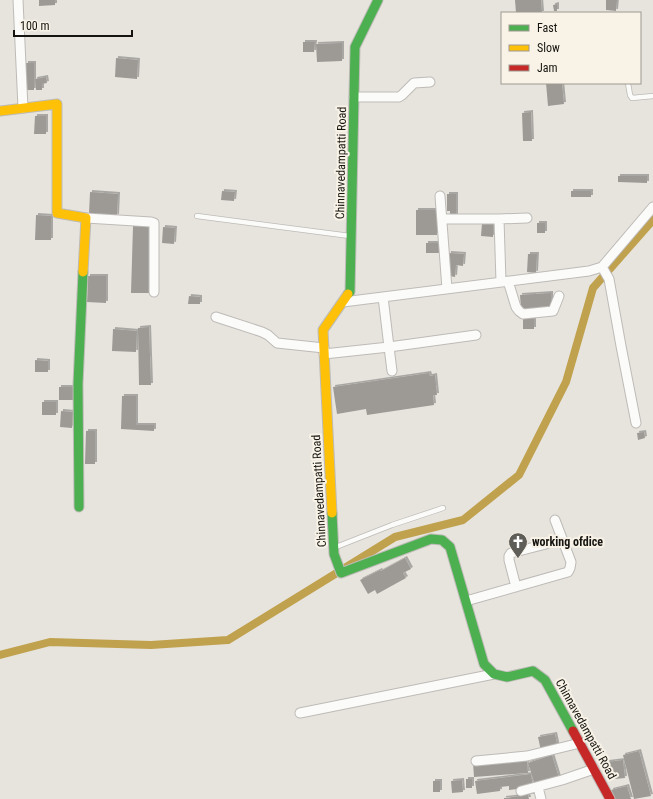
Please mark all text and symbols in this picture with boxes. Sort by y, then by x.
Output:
scale bar [14,12,132,38]
legend [501,12,641,84]
text: 100 m [20,19,50,33]
text: Fast [537,21,558,35]
text: Slow [537,41,560,55]
text: Jam [537,61,558,75]
street label: Chinnavedampatti Road [333,107,349,219]
street label: Chinnavedampatti Road [309,434,329,548]
church icon: working ofdice [507,531,529,559]
place label: working ofdice [532,535,603,549]
street label: Chinnavedampatti Road [553,676,619,782]

